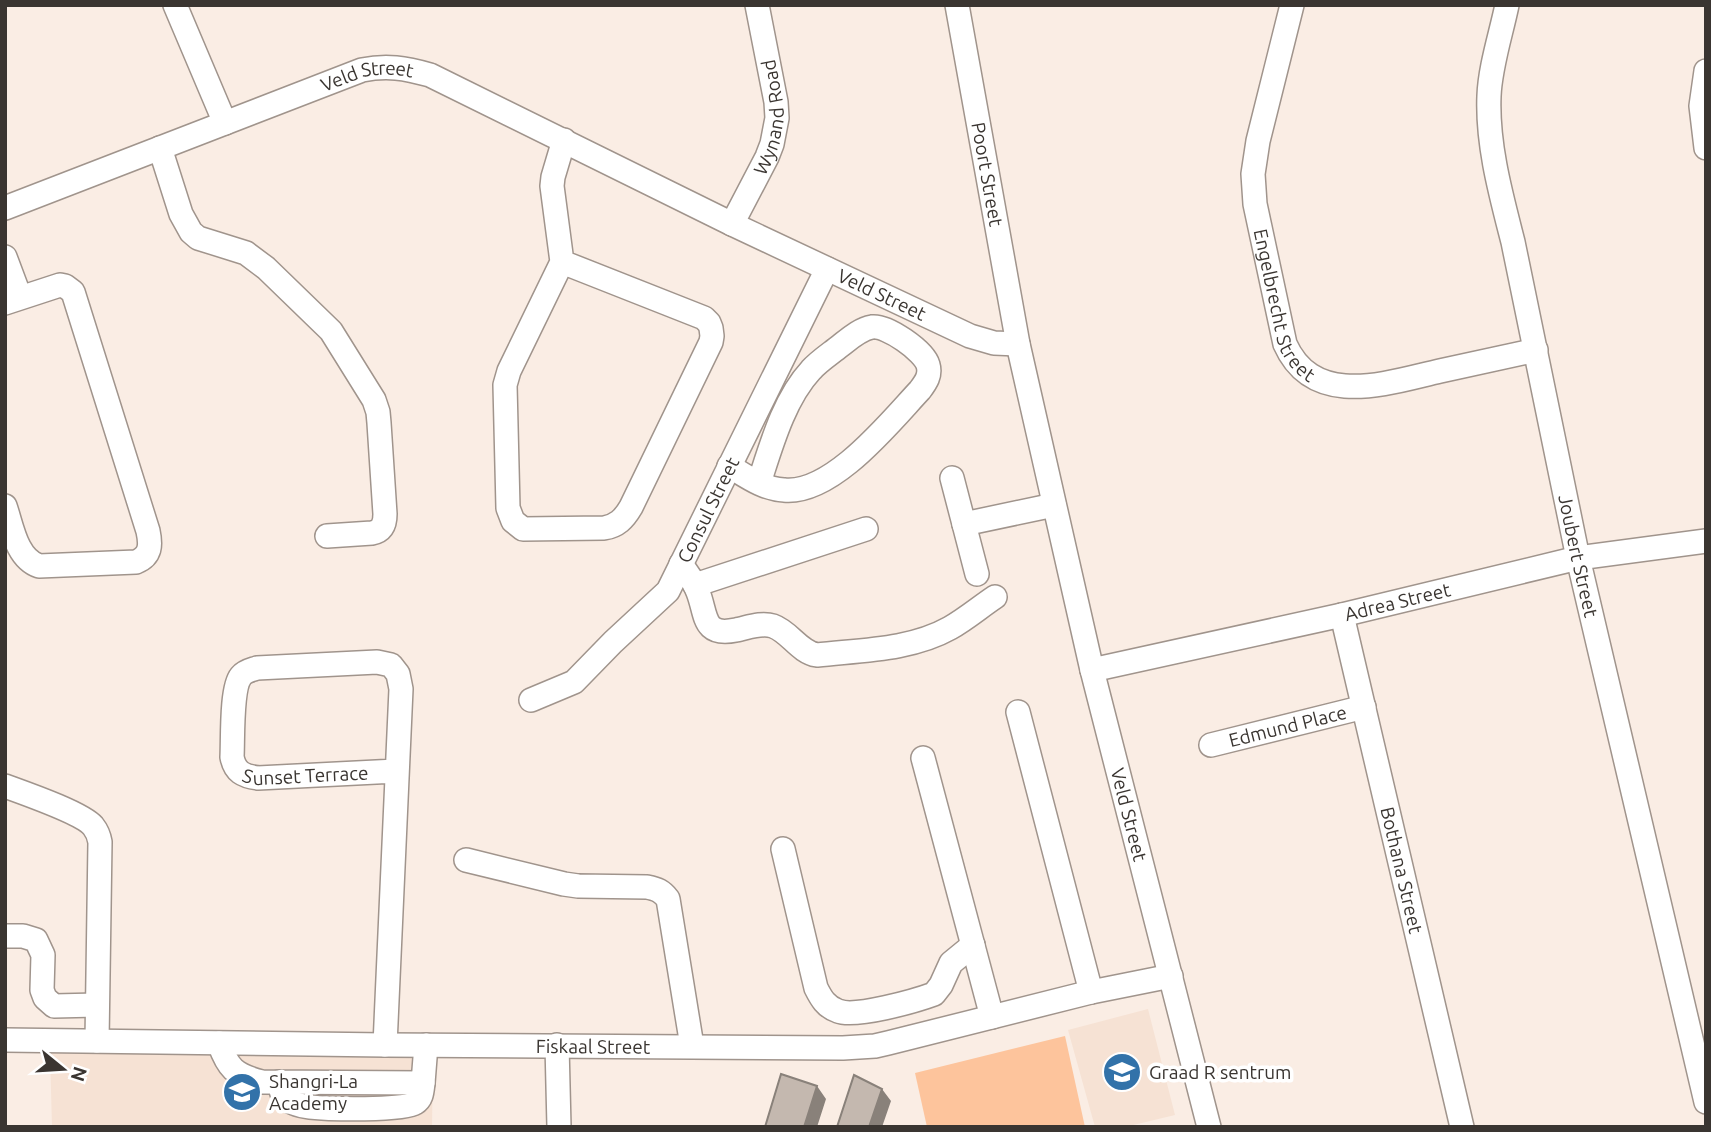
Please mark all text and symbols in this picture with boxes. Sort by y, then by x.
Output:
street label: Veld Street [317,56,416,96]
street label: Wynand Road [749,58,788,178]
street label: Poort Street [967,120,1008,229]
street label: Engelbrecht Street [1250,227,1320,386]
street label: Veld Street [834,264,930,325]
street label: Consul Street [673,453,744,566]
street label: Joubert Street [1554,493,1603,620]
street label: Adrea Street [1342,578,1453,625]
street label: Edmund Place [1226,701,1349,751]
street label: Sunset Terrace [240,761,369,789]
street label: Veld Street [1107,766,1152,864]
street label: Bothana Street [1376,805,1427,936]
north arrow [28,1034,98,1104]
street label: Fiskaal Street [536,1035,651,1058]
school or university icon: Graad R sentrum [1101,1051,1143,1093]
place label: Graad R sentrum [1149,1061,1291,1083]
text: N [67,1064,92,1084]
place label: Shangri-La Academy [269,1070,358,1114]
school or university icon: Shangri-La Academy [221,1071,263,1113]

